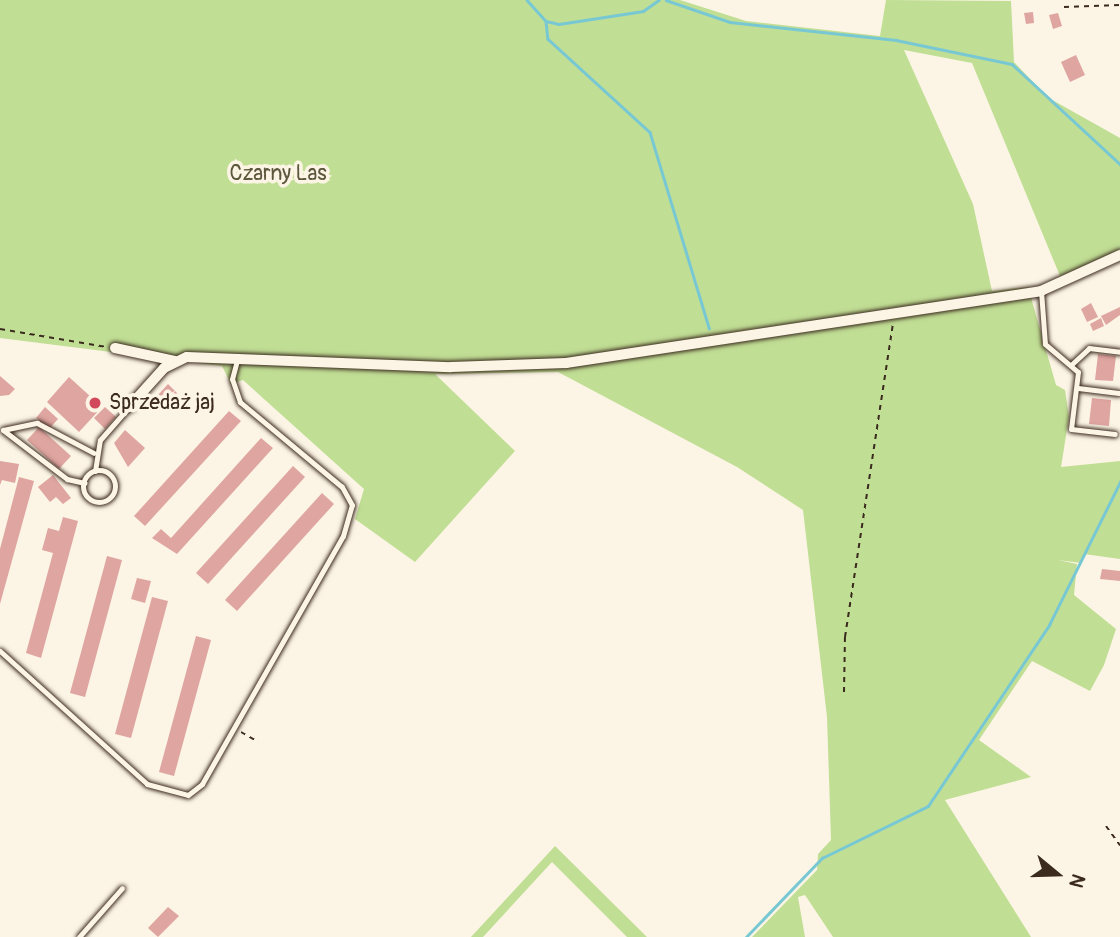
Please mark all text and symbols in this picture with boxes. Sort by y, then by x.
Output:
park label: Czarny Las [229,161,327,187]
place label: Sprzedaż jaj [109,390,215,416]
marker: Sprzedaż jaj [87,395,103,411]
north arrow [1022,839,1092,909]
text: N [1063,871,1090,891]

